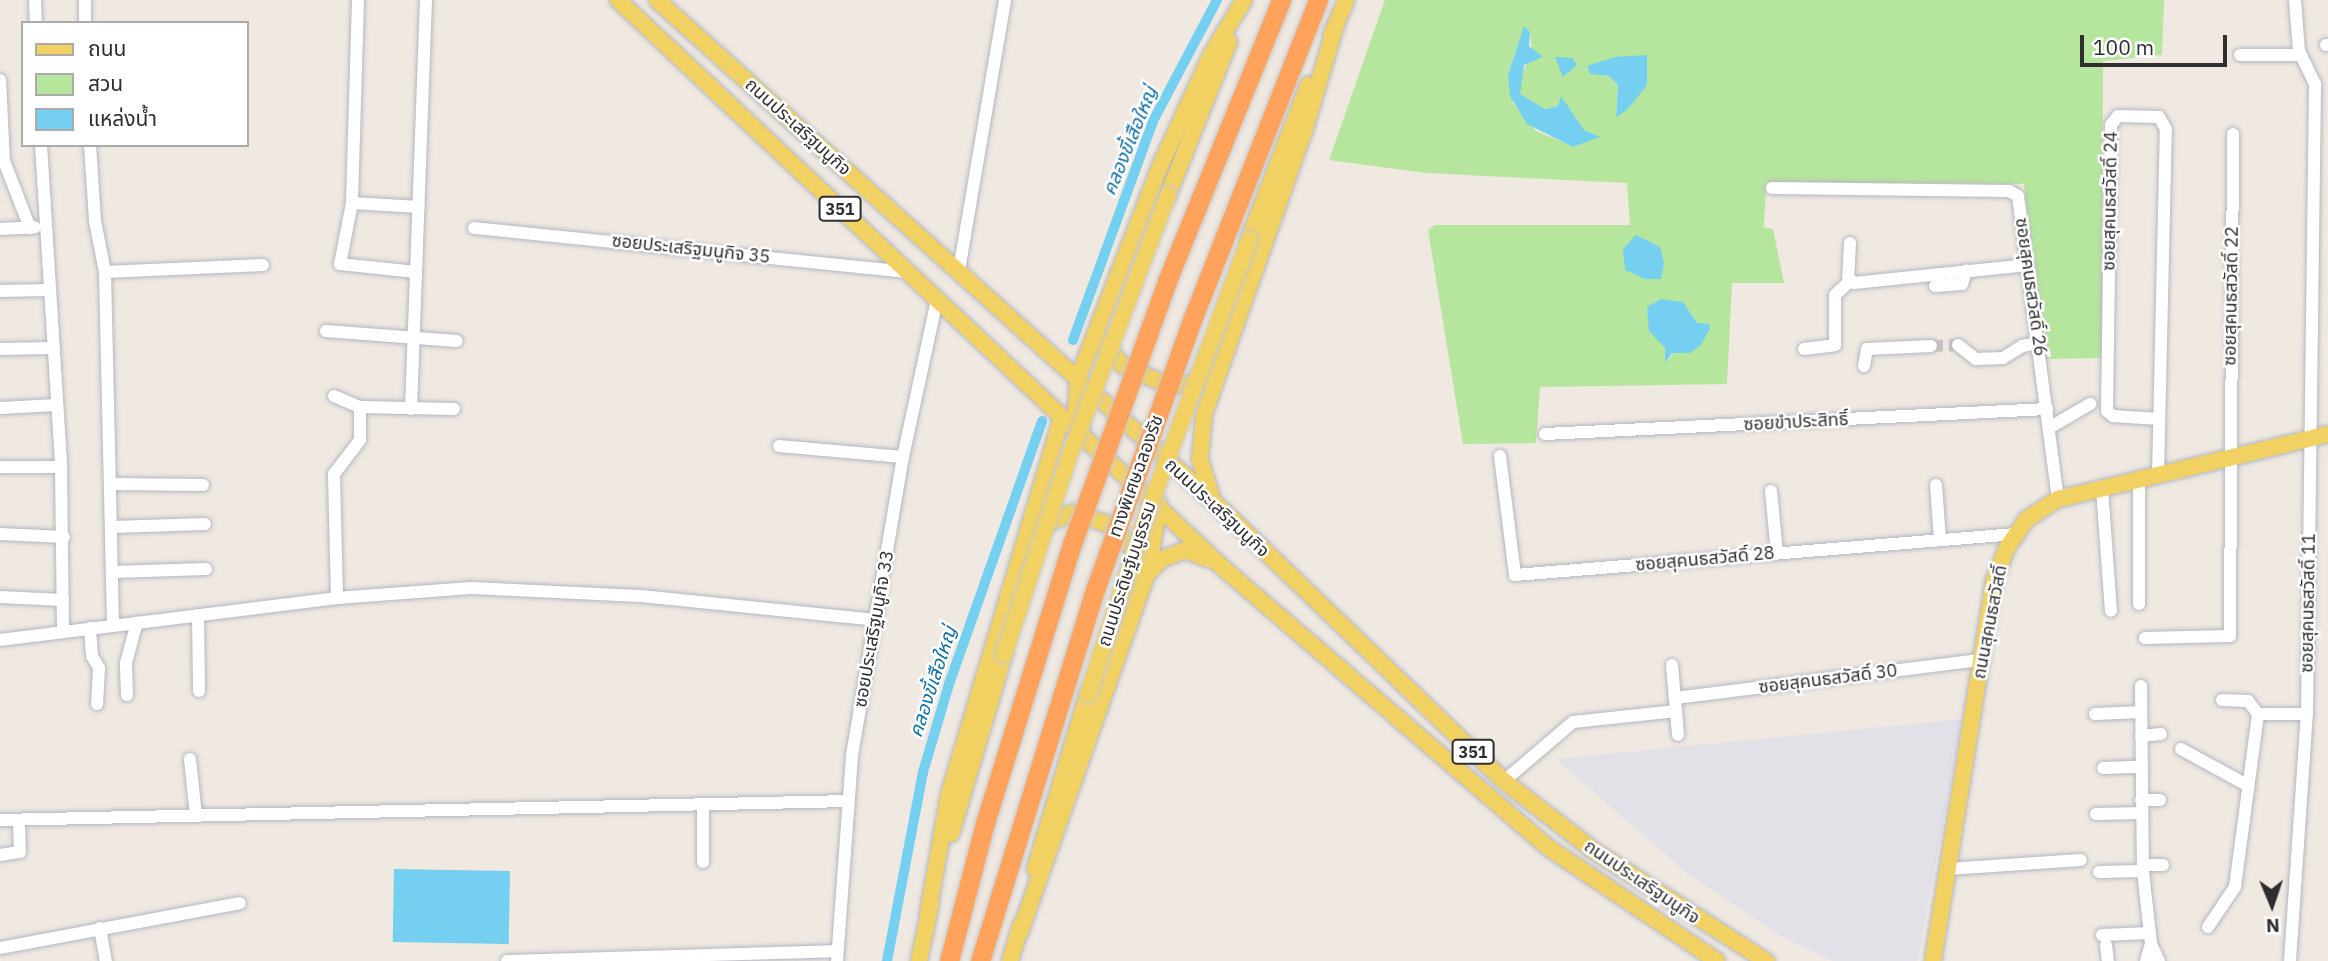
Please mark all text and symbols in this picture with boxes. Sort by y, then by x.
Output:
legend [21,21,248,147]
scale bar [2083,21,2230,65]
text: 100 m [2093,33,2154,61]
text: ถนน [88,34,126,62]
text: สวน [88,69,123,97]
street label: ถนนประเสริฐมนูกิจ [741,74,855,180]
water label: คลองขี้เสือใหญ่ [1098,83,1162,199]
text: แหล่งน้ำ [88,104,157,132]
street label: ซอยสุคนธสวัสดิ์ 24 [2098,131,2122,271]
road number: 351 [817,196,863,222]
street label: ซอยสุคนธสวัสดิ์ 26 [2011,216,2051,358]
street label: ซอยสุคนธสวัสดิ์ 22 [2219,226,2243,366]
street label: ซอยประเสริฐมนูกิจ 35 [611,230,771,268]
street label: ซอยขำประสิทธิ์ [1743,408,1849,436]
street label: ทางพิเศษฉลองรัช [1104,412,1168,540]
street label: ถนนประเสริฐมนูกิจ [1160,454,1274,562]
street label: ถนนประดิษฐ์มนูธรรม [1093,499,1161,649]
street label: ซอยสุคนธสวัสดิ์ 11 [2296,533,2320,673]
street label: ซอยสุคนธสวัสดิ์ 28 [1635,542,1775,576]
street label: ซอยประเสริฐมนูกิจ 33 [850,549,898,709]
street label: ถนนสุคนธสวัสดิ์ [1968,563,2012,681]
water label: คลองขี้เสือใหญ่ [904,624,962,740]
street label: ซอยสุคนธสวัสดิ์ 30 [1757,660,1899,698]
road number: 351 [1450,740,1496,764]
street label: ถนนประเสริฐมนูกิจ [1580,835,1704,929]
north arrow [2237,870,2307,940]
text: N [2265,914,2280,938]

